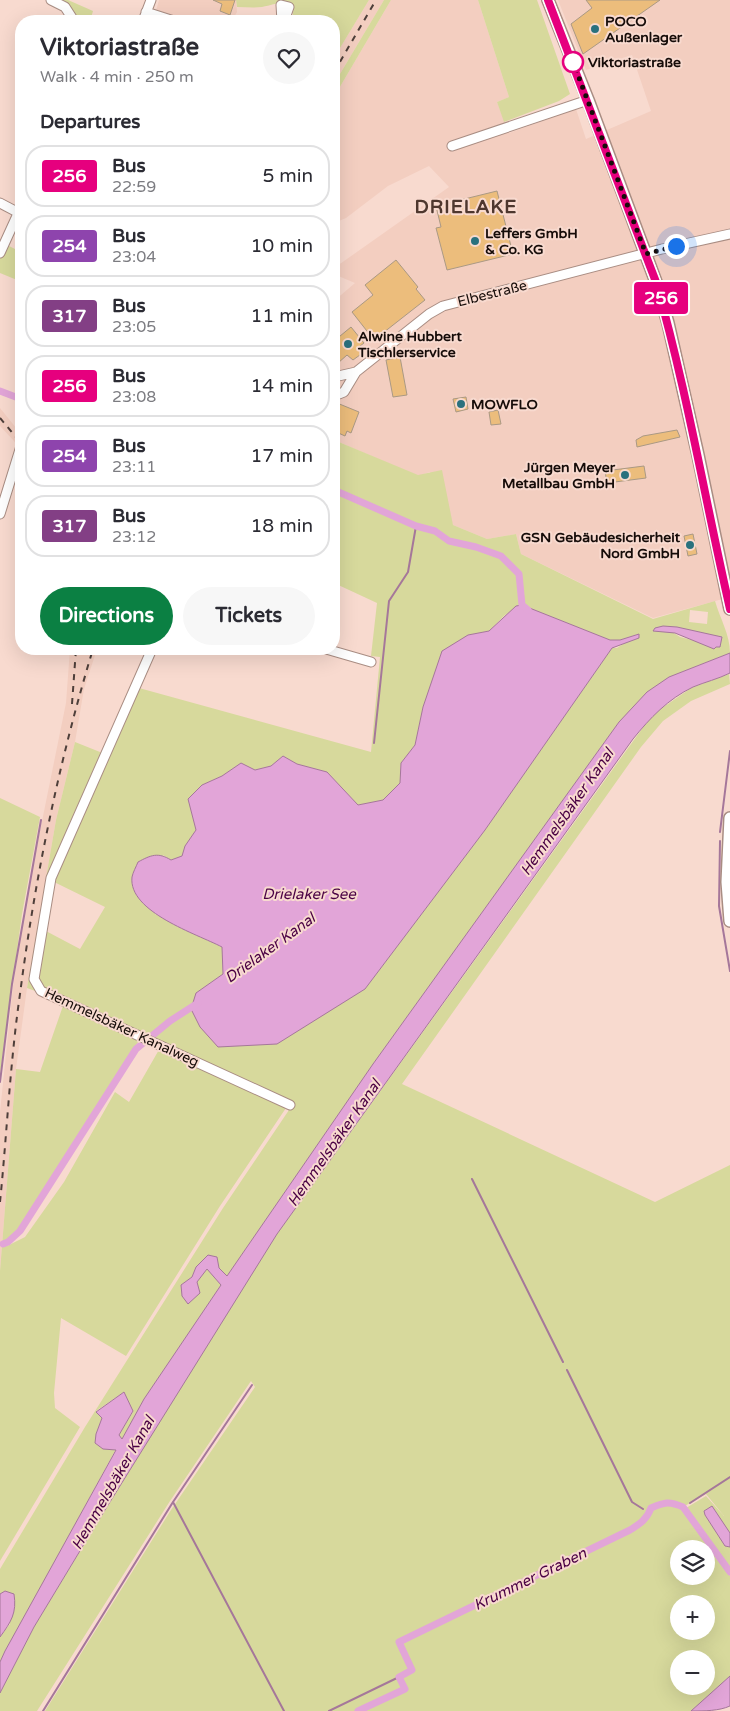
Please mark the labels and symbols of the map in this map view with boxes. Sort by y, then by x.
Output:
place label: POCO Außenlager [605,13,683,46]
marker: POCO Außenlager [589,23,601,35]
marker: Viktoriastraße [562,51,584,73]
place label: Viktoriastraße [588,54,681,71]
district label: DRIELAKE [415,196,517,218]
place label: Leffers GmbH & Co. KG [485,225,578,258]
your location [664,234,689,259]
marker: Leffers GmbH & Co. KG [469,235,481,247]
street label: Elbestraße [456,277,529,310]
line badge: 256 [632,282,690,314]
place label: Alwine Hubbert Tischlerservice [357,328,462,361]
marker: Alwine Hubbert Tischlerservice [342,338,354,350]
place label: MOWFLO [471,396,538,413]
marker: MOWFLO [455,398,467,410]
place label: Jürgen Meyer Metallbau GmbH [502,459,616,492]
marker: Jürgen Meyer Metallbau GmbH [619,469,631,481]
place label: GSN Gebäudesicherheit Nord GmbH [521,529,681,562]
marker: GSN Gebäudesicherheit Nord GmbH [684,539,696,551]
water label: Hemmelsbäker Kanal [516,743,619,879]
water label: Drielaker See [262,885,357,903]
water label: Drielaker Kanal [221,908,320,987]
street label: Hemmelsbäker Kanalweg [42,984,202,1071]
water label: Hemmelsbäker Kanal [283,1074,386,1210]
water label: Hemmelsbäker Kanal [68,1411,160,1553]
water label: Krummer Graben [471,1544,590,1614]

